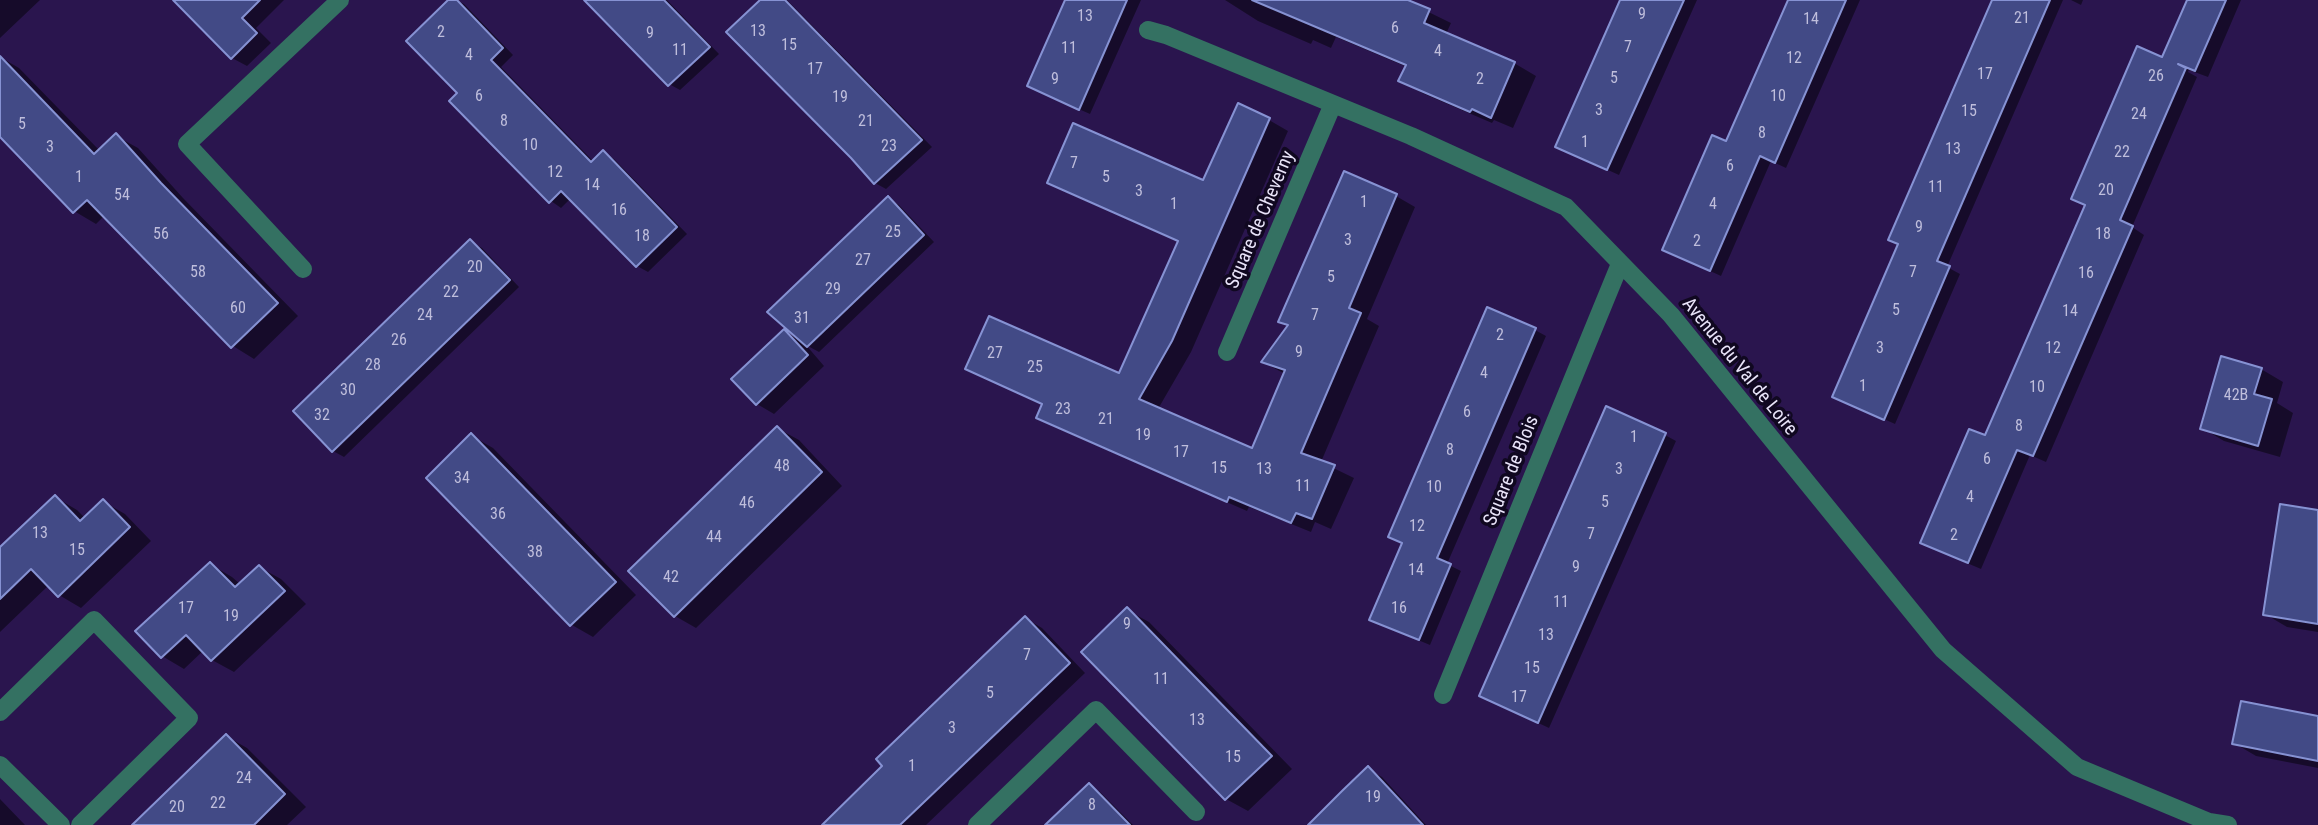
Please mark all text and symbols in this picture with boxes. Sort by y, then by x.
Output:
house number: 9 [1638,5,1646,25]
house number: 13 [1077,7,1093,27]
house number: 21 [2014,9,2030,29]
house number: 14 [1803,10,1819,30]
house number: 6 [1391,19,1399,39]
house number: 13 [750,22,766,42]
house number: 2 [437,23,445,43]
house number: 9 [646,24,654,44]
house number: 15 [781,36,797,56]
house number: 7 [1624,38,1632,58]
house number: 11 [1061,39,1077,59]
house number: 11 [672,41,688,61]
house number: 4 [1434,42,1442,62]
house number: 4 [465,46,473,66]
house number: 12 [1786,49,1802,69]
house number: 17 [807,60,823,80]
house number: 17 [1977,65,1993,85]
house number: 26 [2148,67,2164,87]
house number: 5 [1610,69,1618,89]
house number: 9 [1051,70,1059,90]
house number: 2 [1476,70,1484,90]
house number: 6 [475,87,483,107]
house number: 10 [1770,87,1786,107]
house number: 19 [832,88,848,108]
house number: 3 [1595,101,1603,121]
house number: 15 [1961,102,1977,122]
house number: 24 [2131,105,2147,125]
house number: 8 [500,112,508,132]
house number: 21 [858,112,874,132]
house number: 5 [18,115,26,135]
house number: 8 [1758,124,1766,144]
house number: 1 [1581,133,1589,153]
house number: 10 [522,136,538,156]
house number: 23 [881,137,897,157]
house number: 3 [46,138,54,158]
house number: 13 [1945,140,1961,160]
house number: 22 [2114,143,2130,163]
street label: Square de Cheverny [1222,148,1300,292]
house number: 7 [1070,154,1078,174]
house number: 6 [1726,157,1734,177]
house number: 12 [547,163,563,183]
house number: 1 [75,168,83,188]
house number: 5 [1102,168,1110,188]
house number: 14 [584,176,600,196]
house number: 11 [1928,178,1944,198]
house number: 20 [2098,181,2114,201]
house number: 3 [1135,182,1143,202]
house number: 54 [114,186,130,206]
house number: 1 [1360,193,1368,213]
house number: 1 [1170,195,1178,215]
house number: 4 [1709,195,1717,215]
house number: 16 [611,201,627,221]
house number: 9 [1915,218,1923,238]
house number: 25 [885,223,901,243]
house number: 56 [153,225,169,245]
house number: 18 [2095,225,2111,245]
house number: 18 [634,227,650,247]
house number: 3 [1344,231,1352,251]
house number: 2 [1693,232,1701,252]
house number: 27 [855,251,871,271]
house number: 20 [467,258,483,278]
house number: 58 [190,263,206,283]
house number: 7 [1909,263,1917,283]
house number: 16 [2078,264,2094,284]
house number: 5 [1327,268,1335,288]
house number: 29 [825,280,841,300]
house number: 22 [443,283,459,303]
street label: Avenue du Val de Loire [1677,294,1801,440]
house number: 60 [230,299,246,319]
house number: 5 [1892,301,1900,321]
house number: 14 [2062,302,2078,322]
house number: 24 [417,306,433,326]
house number: 7 [1311,306,1319,326]
house number: 31 [794,309,810,329]
house number: 2 [1496,326,1504,346]
house number: 26 [391,331,407,351]
house number: 3 [1876,339,1884,359]
house number: 12 [2045,339,2061,359]
house number: 9 [1295,343,1303,363]
house number: 27 [987,344,1003,364]
house number: 28 [365,356,381,376]
house number: 25 [1027,358,1043,378]
house number: 4 [1480,364,1488,384]
house number: 1 [1859,377,1867,397]
house number: 10 [2029,378,2045,398]
house number: 30 [340,381,356,401]
house number: 42B [2224,386,2248,406]
house number: 23 [1055,400,1071,420]
house number: 6 [1463,403,1471,423]
house number: 32 [314,406,330,426]
house number: 21 [1098,410,1114,430]
street label: Square de Blois [1480,413,1544,529]
house number: 8 [2015,417,2023,437]
house number: 19 [1135,426,1151,446]
house number: 1 [1630,428,1638,448]
house number: 8 [1446,441,1454,461]
house number: 17 [1173,443,1189,463]
house number: 6 [1983,450,1991,470]
house number: 48 [774,457,790,477]
house number: 15 [1211,459,1227,479]
house number: 13 [1256,460,1272,480]
house number: 3 [1615,460,1623,480]
house number: 34 [454,469,470,489]
house number: 11 [1295,477,1311,497]
house number: 10 [1426,478,1442,498]
house number: 4 [1966,488,1974,508]
house number: 5 [1601,493,1609,513]
house number: 46 [739,494,755,514]
house number: 36 [490,505,506,525]
house number: 12 [1409,517,1425,537]
house number: 13 [32,524,48,544]
house number: 7 [1587,525,1595,545]
house number: 2 [1950,526,1958,546]
house number: 44 [706,528,722,548]
house number: 15 [69,541,85,561]
house number: 38 [527,543,543,563]
house number: 9 [1572,558,1580,578]
house number: 14 [1408,561,1424,581]
house number: 42 [663,568,679,588]
house number: 11 [1553,593,1569,613]
house number: 17 [178,599,194,619]
house number: 16 [1391,599,1407,619]
house number: 19 [223,607,239,627]
house number: 9 [1123,615,1131,635]
house number: 13 [1538,626,1554,646]
house number: 7 [1023,646,1031,666]
house number: 15 [1524,659,1540,679]
house number: 11 [1153,670,1169,690]
house number: 5 [986,684,994,704]
house number: 17 [1511,688,1527,708]
house number: 13 [1189,711,1205,731]
house number: 3 [948,719,956,739]
house number: 15 [1225,748,1241,768]
house number: 1 [908,757,916,777]
house number: 24 [236,769,252,789]
house number: 19 [1365,788,1381,808]
house number: 22 [210,794,226,814]
house number: 8 [1088,796,1096,816]
house number: 20 [169,798,185,818]

